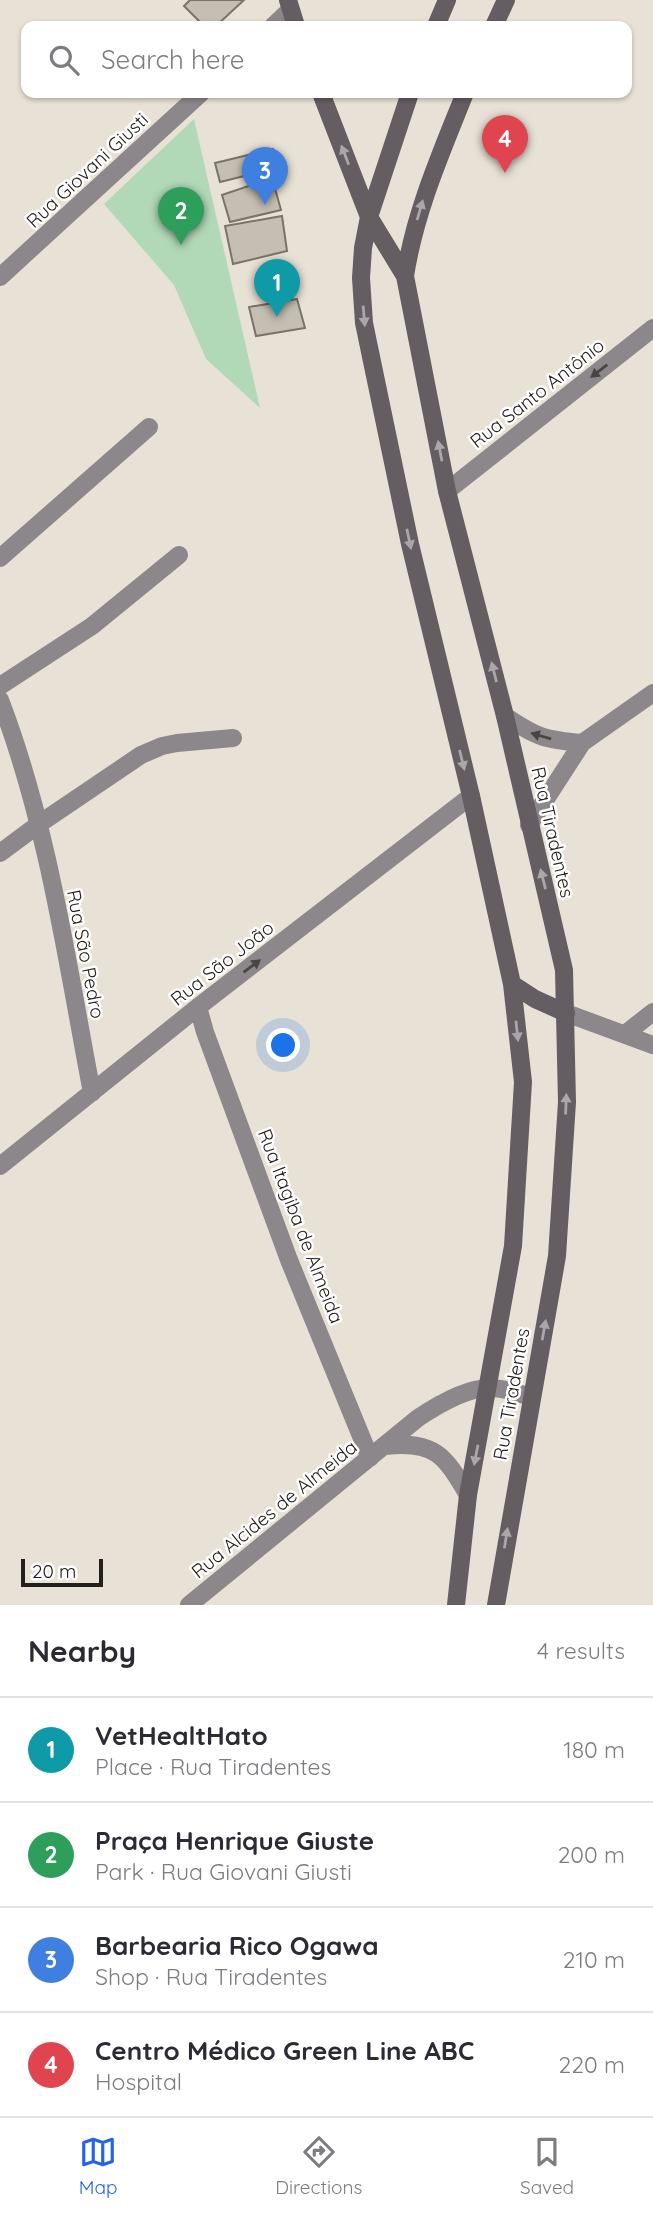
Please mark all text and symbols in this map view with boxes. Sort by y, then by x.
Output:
search box [21,21,632,98]
icon: search [45,41,83,79]
text: Search here [101,43,245,76]
street label: Rua Giovani Giusti [21,107,153,233]
pin: 4 [482,115,528,173]
one-way arrow [340,144,351,165]
pin: 3 [242,147,288,205]
pin: 2 [158,187,204,245]
one-way arrow [416,199,426,220]
pin: 1 [254,259,300,317]
one-way arrow [359,305,370,327]
street label: Rua Santo Antônio [465,333,609,453]
one-way arrow [591,363,609,378]
one-way arrow [434,440,445,462]
one-way arrow [404,528,415,550]
one-way arrow [488,661,499,683]
one-way arrow [530,731,551,741]
one-way arrow [457,749,468,771]
street label: Rua Tiradentes [526,764,580,900]
one-way arrow [537,868,548,890]
street label: Rua São Pedro [62,888,110,1020]
street label: Rua São João [166,915,278,1011]
one-way arrow [243,959,261,973]
one-way arrow [512,1020,523,1042]
your location [266,1028,300,1062]
one-way arrow [561,1093,572,1115]
street label: Rua Itagiba de Almeida [253,1125,349,1327]
one-way arrow [539,1319,550,1341]
street label: Rua Tiradentes [488,1326,534,1462]
street label: Rua Alcides de Almeida [186,1435,362,1583]
one-way arrow [470,1444,481,1466]
one-way arrow [501,1527,512,1549]
scale bar [21,1556,103,1588]
text: 20 m [32,1559,76,1583]
text: Nearby [28,1632,136,1670]
text: 4 results [537,1636,625,1665]
text: VetHealtHato [95,1719,268,1752]
text: 1 [47,1735,55,1764]
text: 180 m [563,1735,625,1764]
text: Place · Rua Tiradentes [95,1752,331,1781]
text: Praça Henrique Giuste [95,1824,374,1857]
text: 2 [44,1840,58,1869]
text: 200 m [558,1840,625,1869]
text: Park · Rua Giovani Giusti [95,1857,352,1886]
text: Barbearia Rico Ogawa [95,1929,379,1962]
text: 3 [45,1945,57,1974]
text: 210 m [563,1945,625,1974]
text: Shop · Rua Tiradentes [95,1962,327,1991]
text: Centro Médico Green Line ABC [95,2034,474,2067]
text: 4 [44,2050,58,2079]
text: 220 m [559,2050,625,2079]
text: Hospital [95,2067,182,2096]
tab: Map [79,2133,118,2199]
tab: Directions [275,2133,362,2199]
tab: Saved [520,2133,574,2199]

